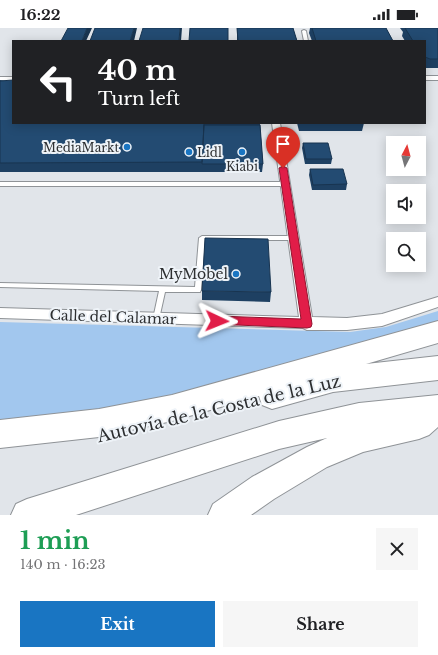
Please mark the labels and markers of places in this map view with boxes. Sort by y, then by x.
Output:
pin [266,127,300,168]
place label: MediaMarkt [43,140,119,155]
marker: MediaMarkt [122,142,132,152]
place label: Lidl [197,145,222,160]
marker: Lidl [184,147,194,157]
marker: Kiabi [237,147,247,157]
place label: Kiabi [226,159,258,174]
place label: MyMobel [159,265,228,283]
marker: MyMobel [231,269,241,279]

